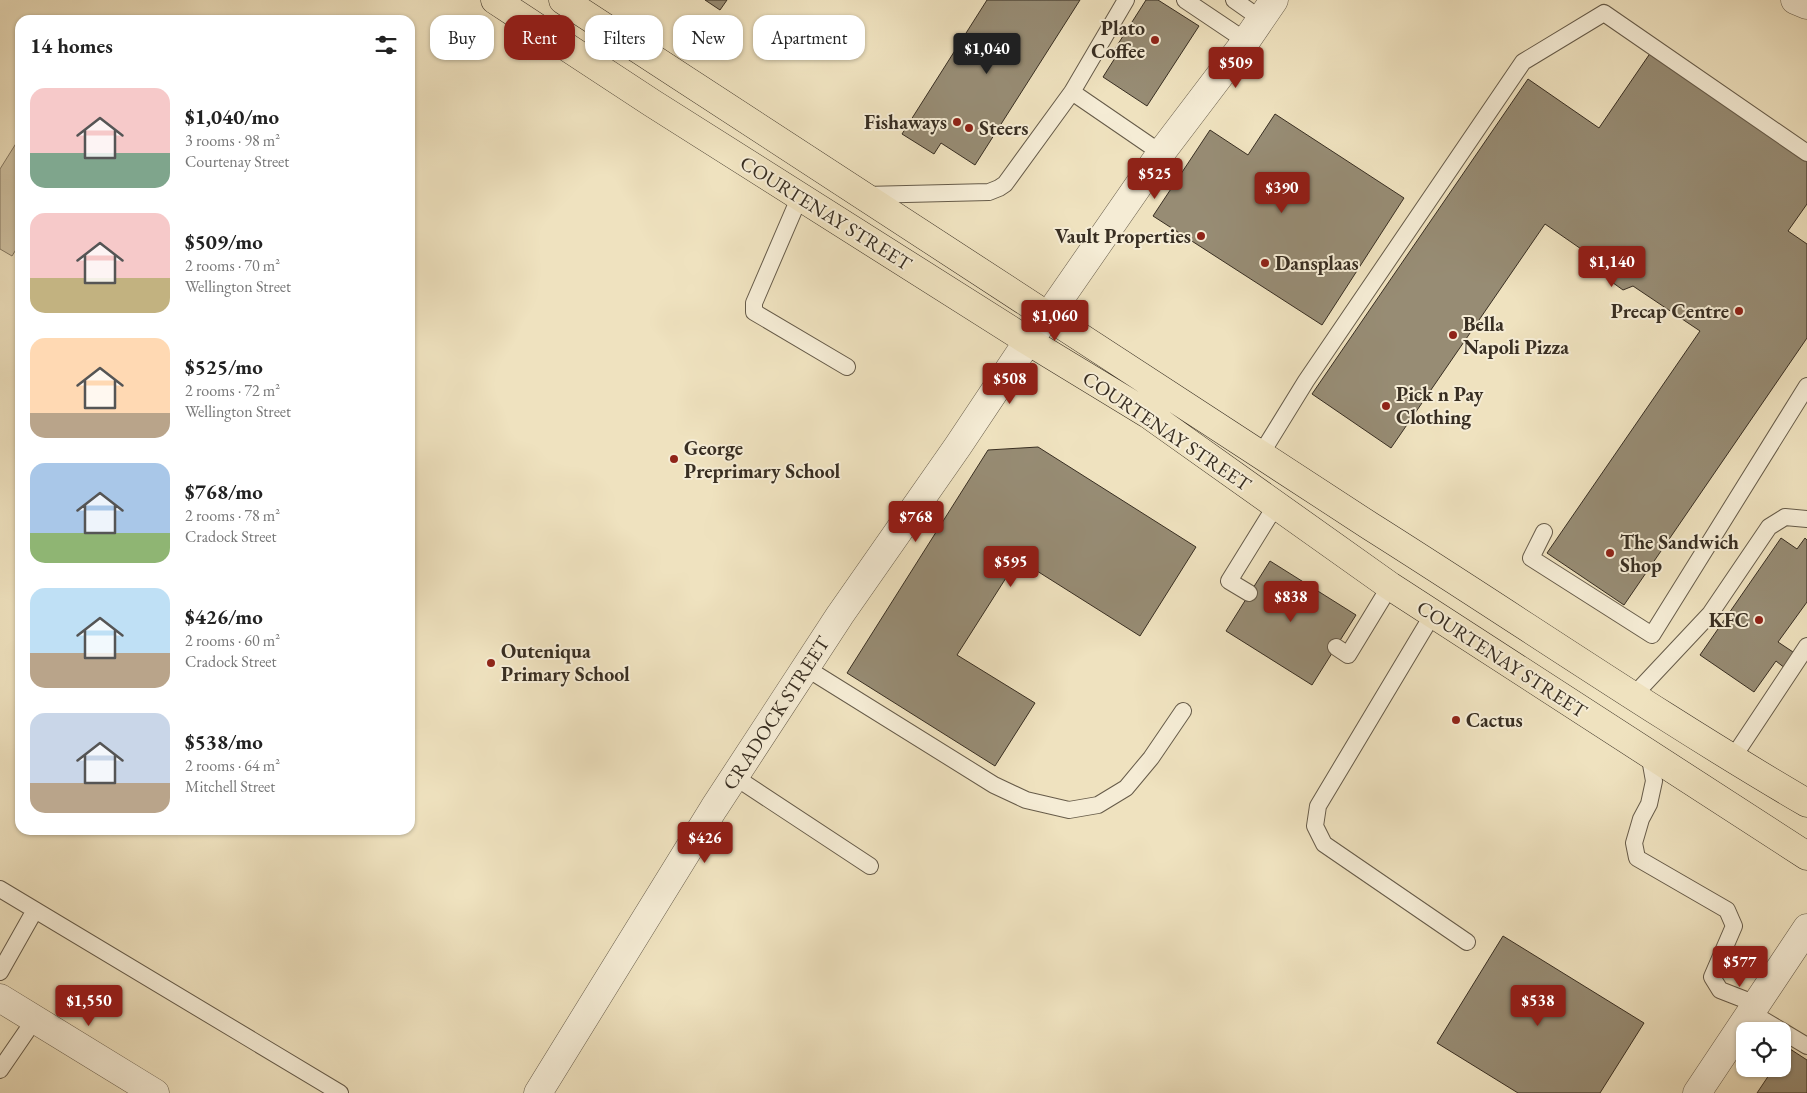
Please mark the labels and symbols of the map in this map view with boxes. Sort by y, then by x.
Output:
place label: Plato Coffee [1091,15,1145,64]
pin: $1,040 [946,32,1028,75]
marker: Plato Coffee [1149,34,1161,46]
pin: $509 [1206,46,1266,89]
place label: Fishaways [864,109,947,135]
place label: Steers [979,115,1029,141]
marker: Fishaways [951,116,963,128]
marker: Steers [963,122,975,134]
street label: COURTENAY STREET [735,150,917,277]
pin: $525 [1125,158,1185,200]
pin: $390 [1252,172,1312,214]
place label: Vault Properties [1055,223,1191,249]
marker: Vault Properties [1195,230,1207,242]
pin: $1,140 [1571,246,1653,288]
place label: Dansplaas [1275,250,1359,276]
marker: Dansplaas [1259,257,1271,269]
place label: Precap Centre [1611,298,1729,324]
pin: $1,060 [1014,300,1096,342]
marker: Precap Centre [1733,305,1745,317]
place label: Bella Napoli Pizza [1463,311,1569,360]
marker: Bella Napoli Pizza [1447,329,1459,341]
pin: $508 [980,362,1040,405]
street label: COURTENAY STREET [1078,365,1257,497]
place label: Pick n Pay Clothing [1396,381,1484,430]
marker: Pick n Pay Clothing [1380,400,1392,412]
place label: George Preprimary School [684,435,840,484]
marker: George Preprimary School [668,453,680,465]
pin: $768 [886,500,946,543]
place label: The Sandwich Shop [1620,529,1739,578]
pin: $595 [981,546,1041,588]
marker: The Sandwich Shop [1604,547,1616,559]
pin: $838 [1261,580,1321,623]
street label: COURTENAY STREET [1412,594,1593,724]
place label: KFC [1709,607,1749,633]
marker: KFC [1753,614,1765,626]
street label: CRADOCK STREET [717,631,836,795]
place label: Outeniqua Primary School [501,638,630,687]
marker: Outeniqua Primary School [485,657,497,669]
place label: Cactus [1466,707,1523,733]
marker: Cactus [1450,714,1462,726]
pin: $426 [675,822,735,864]
pin: $577 [1710,946,1770,988]
pin: $1,550 [48,984,130,1027]
pin: $538 [1508,984,1568,1027]

